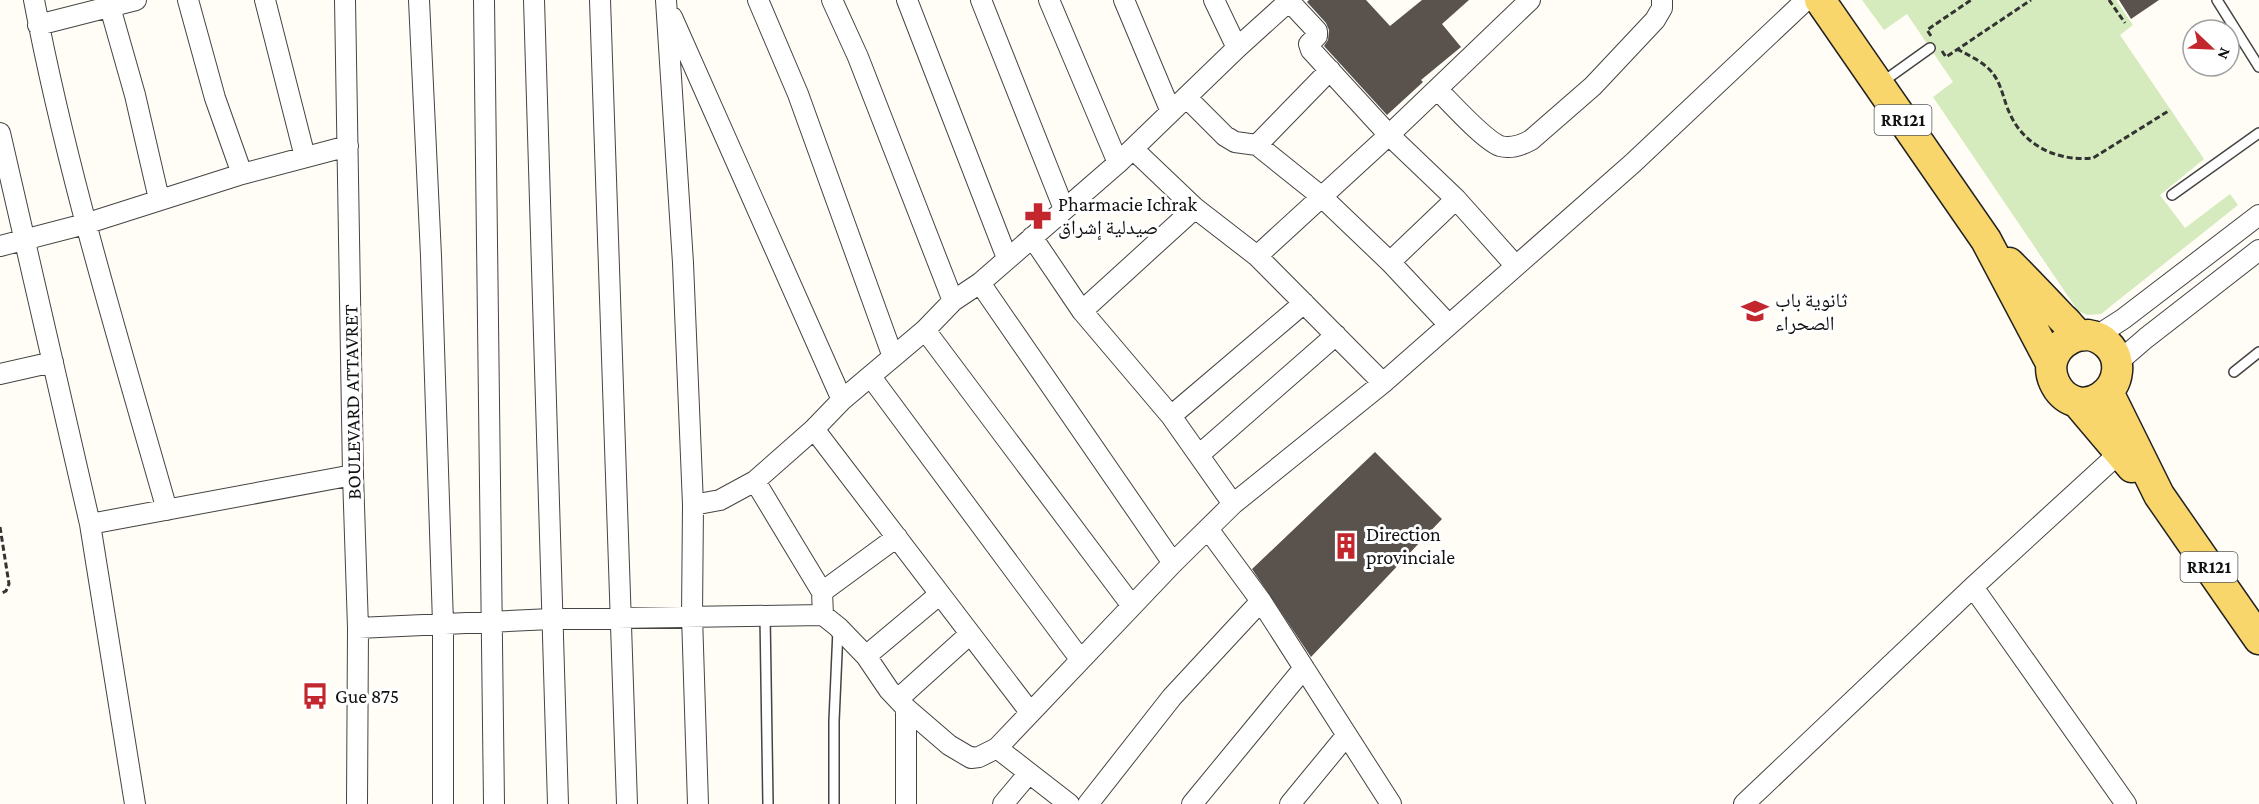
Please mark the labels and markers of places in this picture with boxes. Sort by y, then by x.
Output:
place label: Pharmacie Ichrak صيدلية إشراق [1058,193,1198,241]
pharmacy icon: Pharmacie Ichrak صيدلية إشراق [1023,201,1053,231]
place label: ثانوية باب الصحراء [1775,289,1848,334]
school or university icon: ثانوية باب الصحراء [1740,296,1770,326]
place label: Direction provinciale [1366,523,1455,569]
building icon: Direction provinciale [1331,531,1361,561]
bus stop icon: Gue 875 [300,681,330,711]
place label: Gue 875 [335,685,399,707]

